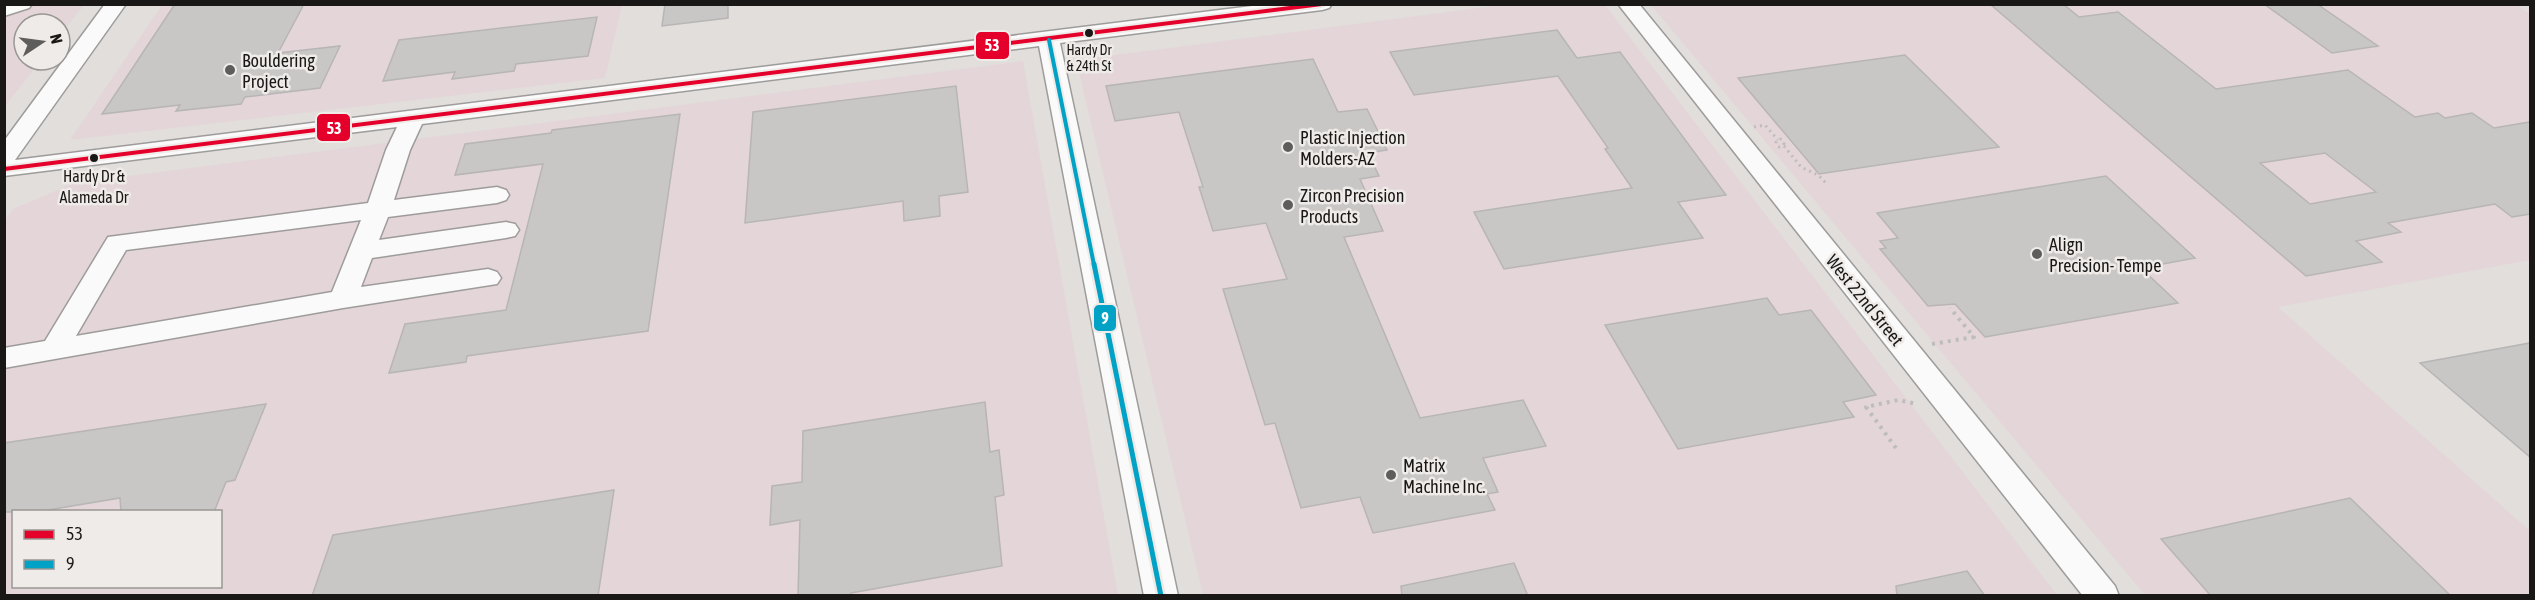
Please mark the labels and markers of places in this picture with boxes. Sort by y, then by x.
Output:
marker: Hardy Dr & 24th St [1083,27,1095,39]
place label: Hardy Dr & 24th St [1066,42,1112,74]
place label: Bouldering Project [242,50,315,92]
marker: Bouldering Project [223,63,237,77]
place label: Plastic Injection Molders-AZ [1300,127,1405,169]
marker: Plastic Injection Molders-AZ [1281,140,1295,154]
marker: Hardy Dr & Alameda Dr [88,152,100,164]
place label: Hardy Dr & Alameda Dr [59,167,129,206]
place label: Zircon Precision Products [1300,185,1405,227]
marker: Zircon Precision Products [1281,198,1295,212]
place label: Align Precision- Tempe [2049,234,2161,276]
marker: Align Precision- Tempe [2030,247,2044,261]
place label: Matrix Machine Inc. [1403,455,1486,497]
marker: Matrix Machine Inc. [1384,468,1398,482]

